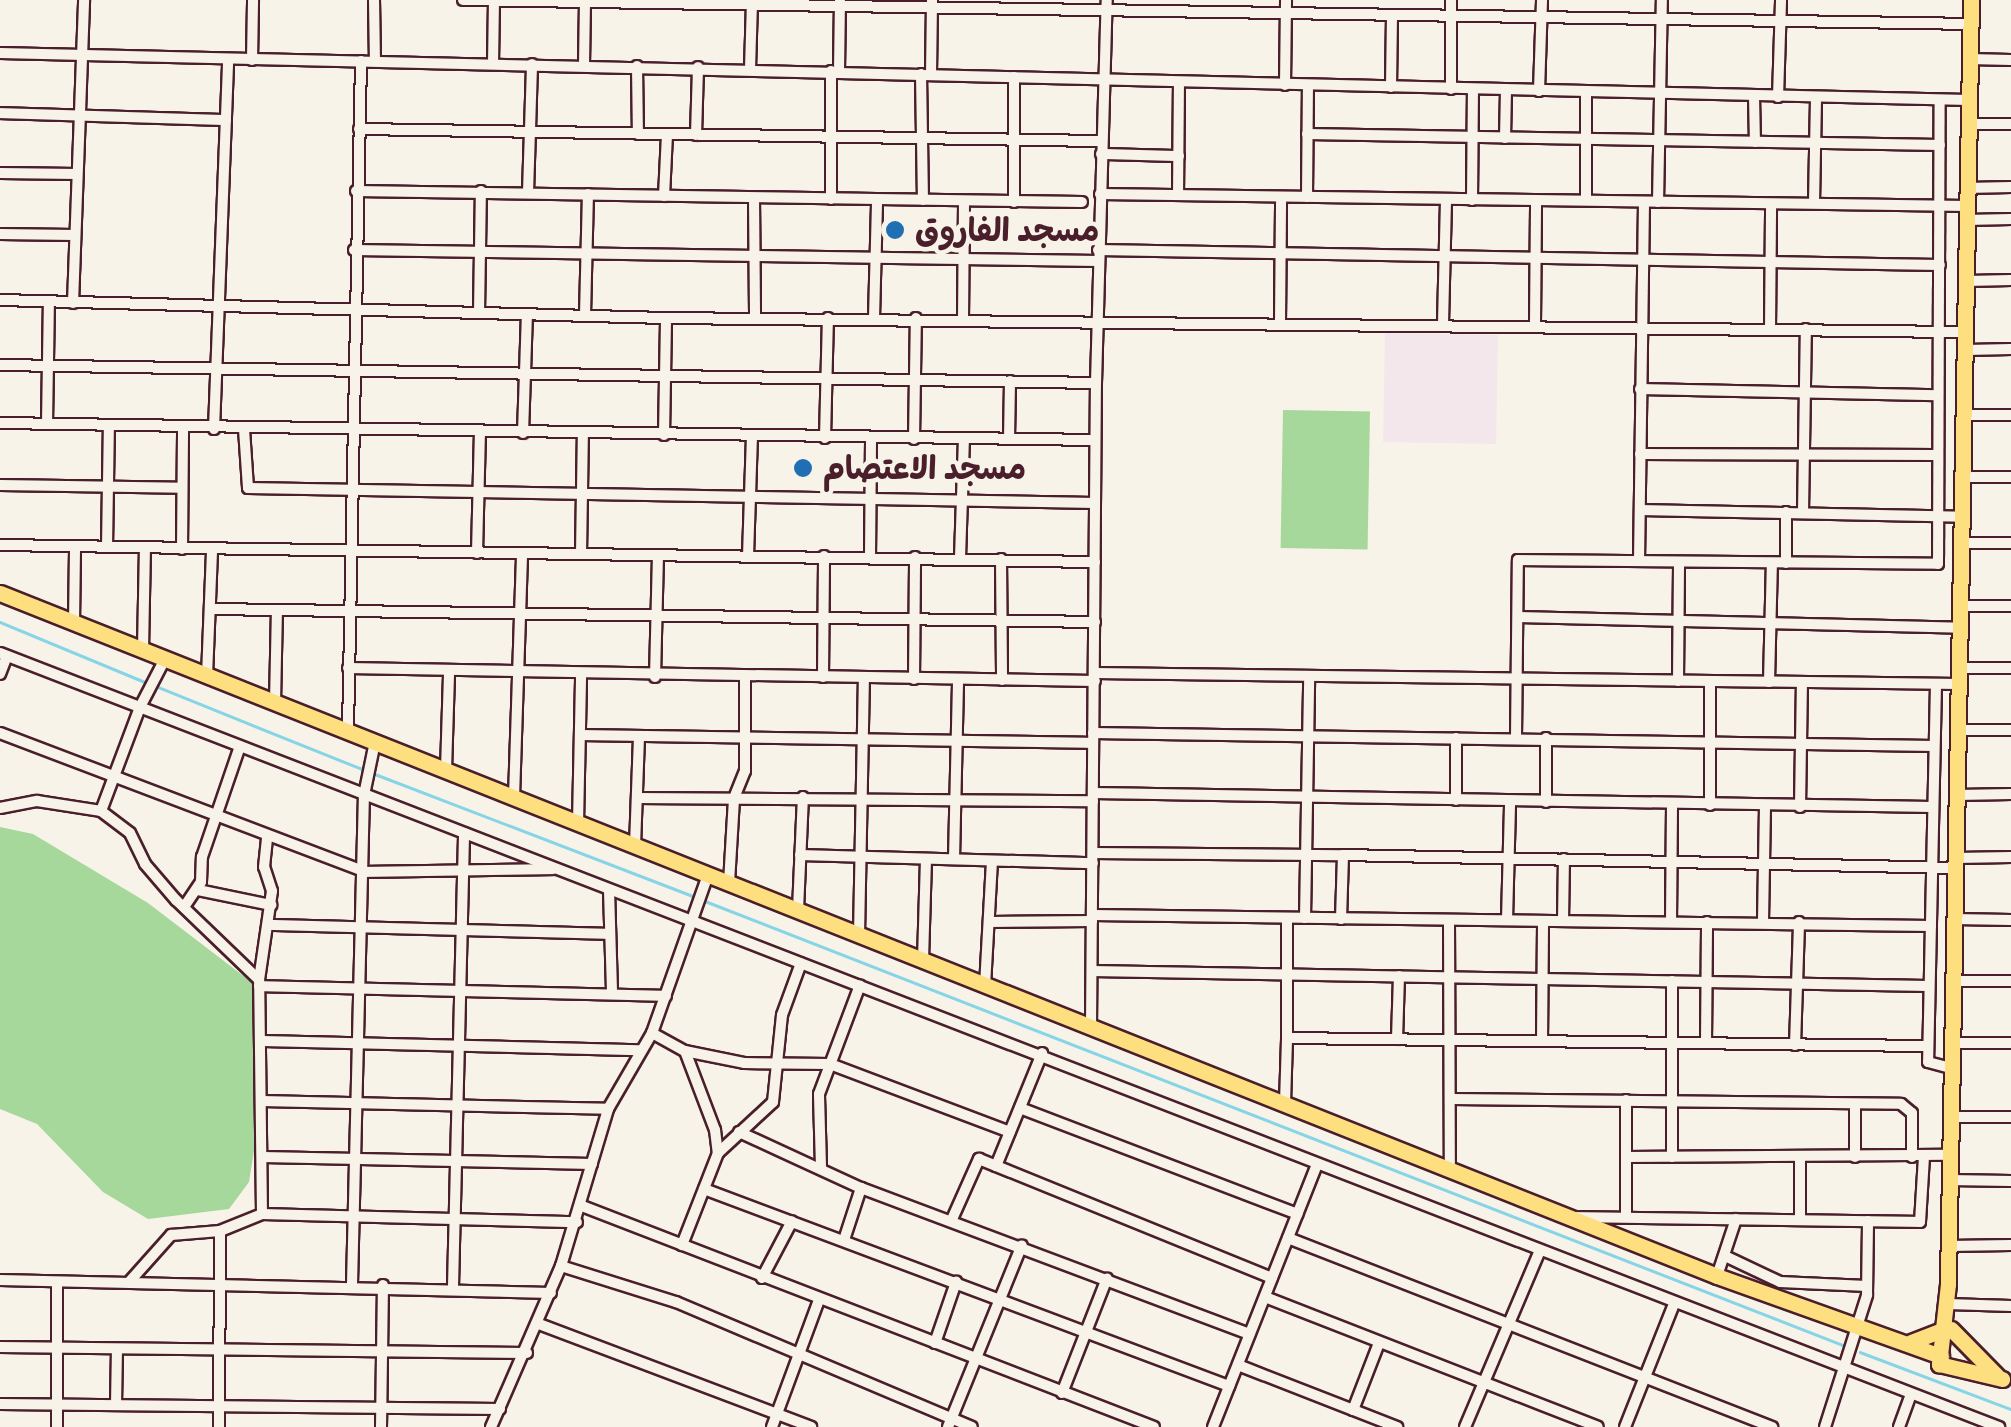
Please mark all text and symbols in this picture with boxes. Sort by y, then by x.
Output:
place label: مسجد الفاروق [915,211,1099,249]
marker: مسجد الفاروق [884,219,906,241]
place label: مسجد الاعتصام [823,449,1026,487]
marker: مسجد الاعتصام [792,457,814,479]

